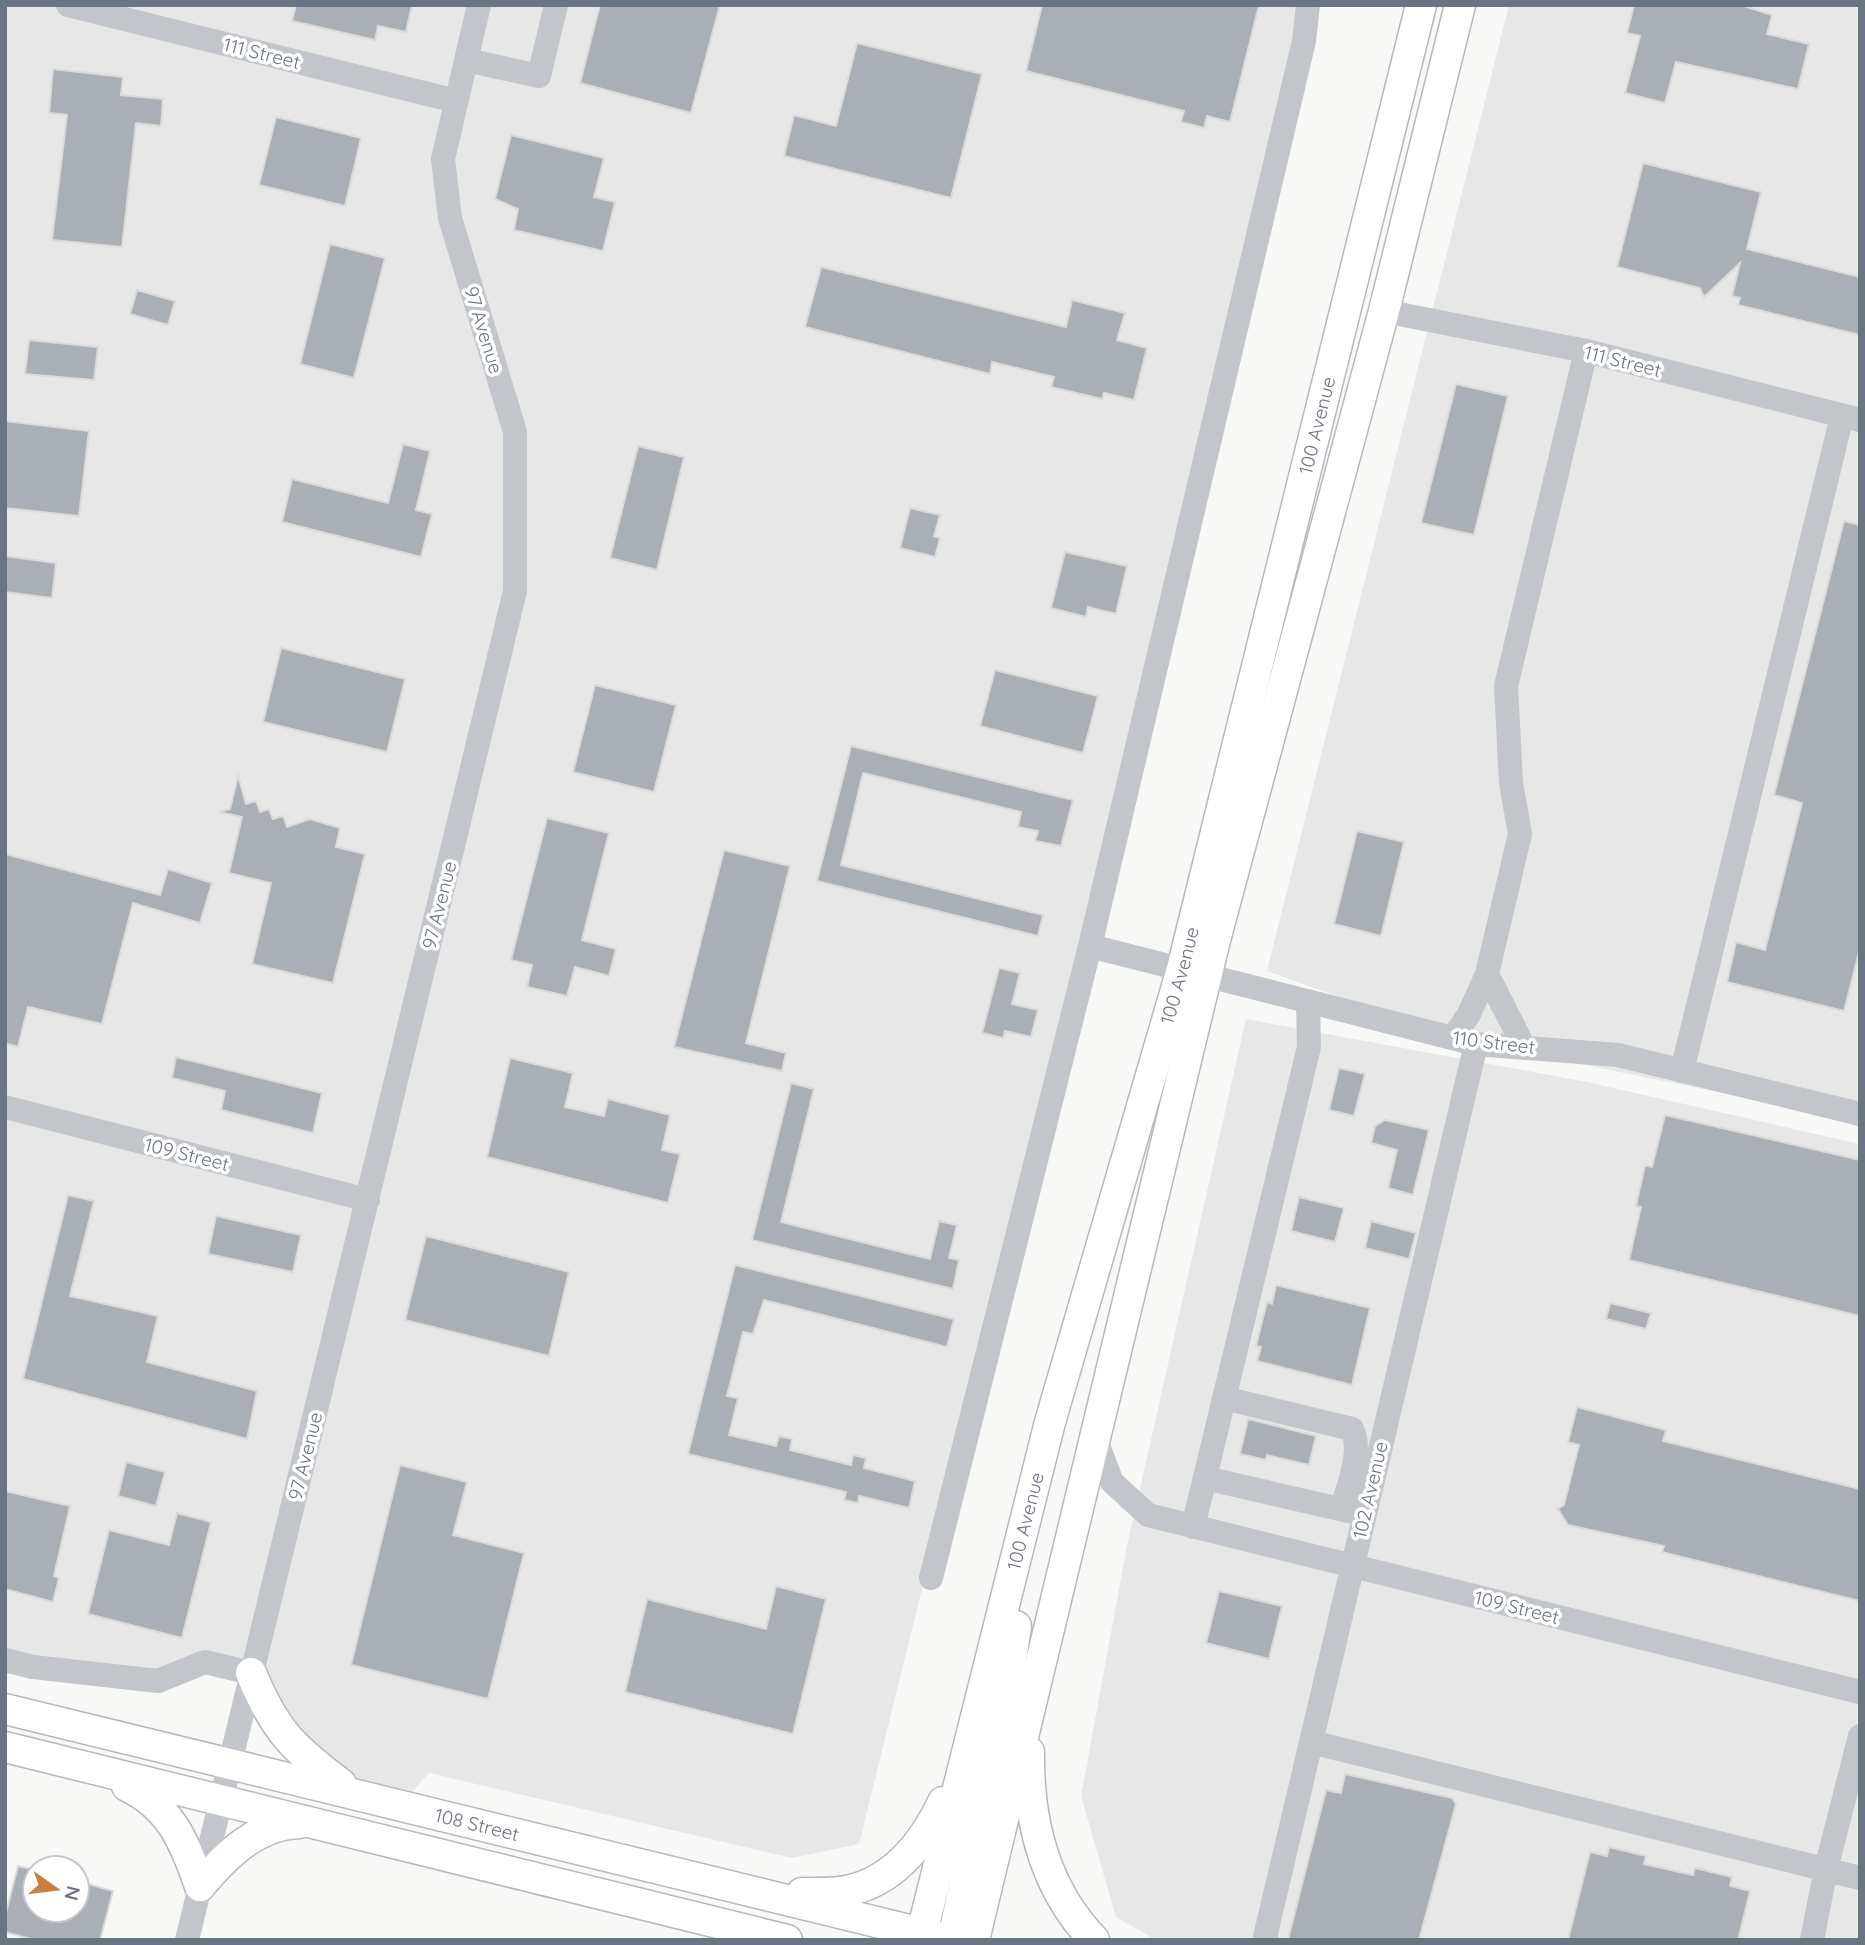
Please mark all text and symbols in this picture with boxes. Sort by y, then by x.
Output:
street label: 111 Street [221,32,303,74]
street label: 97 Avenue [459,283,509,377]
street label: 111 Street [1582,340,1664,382]
street label: 100 Avenue [1293,374,1340,477]
street label: 97 Avenue [416,858,462,952]
street label: 100 Avenue [1155,924,1204,1027]
street label: 110 Street [1452,1025,1536,1059]
street label: 109 Street [142,1132,232,1176]
street label: 97 Avenue [282,1409,328,1503]
street label: 102 Avenue [1347,1439,1393,1541]
street label: 100 Avenue [1001,1470,1049,1572]
street label: 109 Street [1472,1585,1562,1629]
street label: 108 Street [433,1803,522,1846]
north arrow [21,1854,91,1924]
text: N [59,1883,86,1903]

